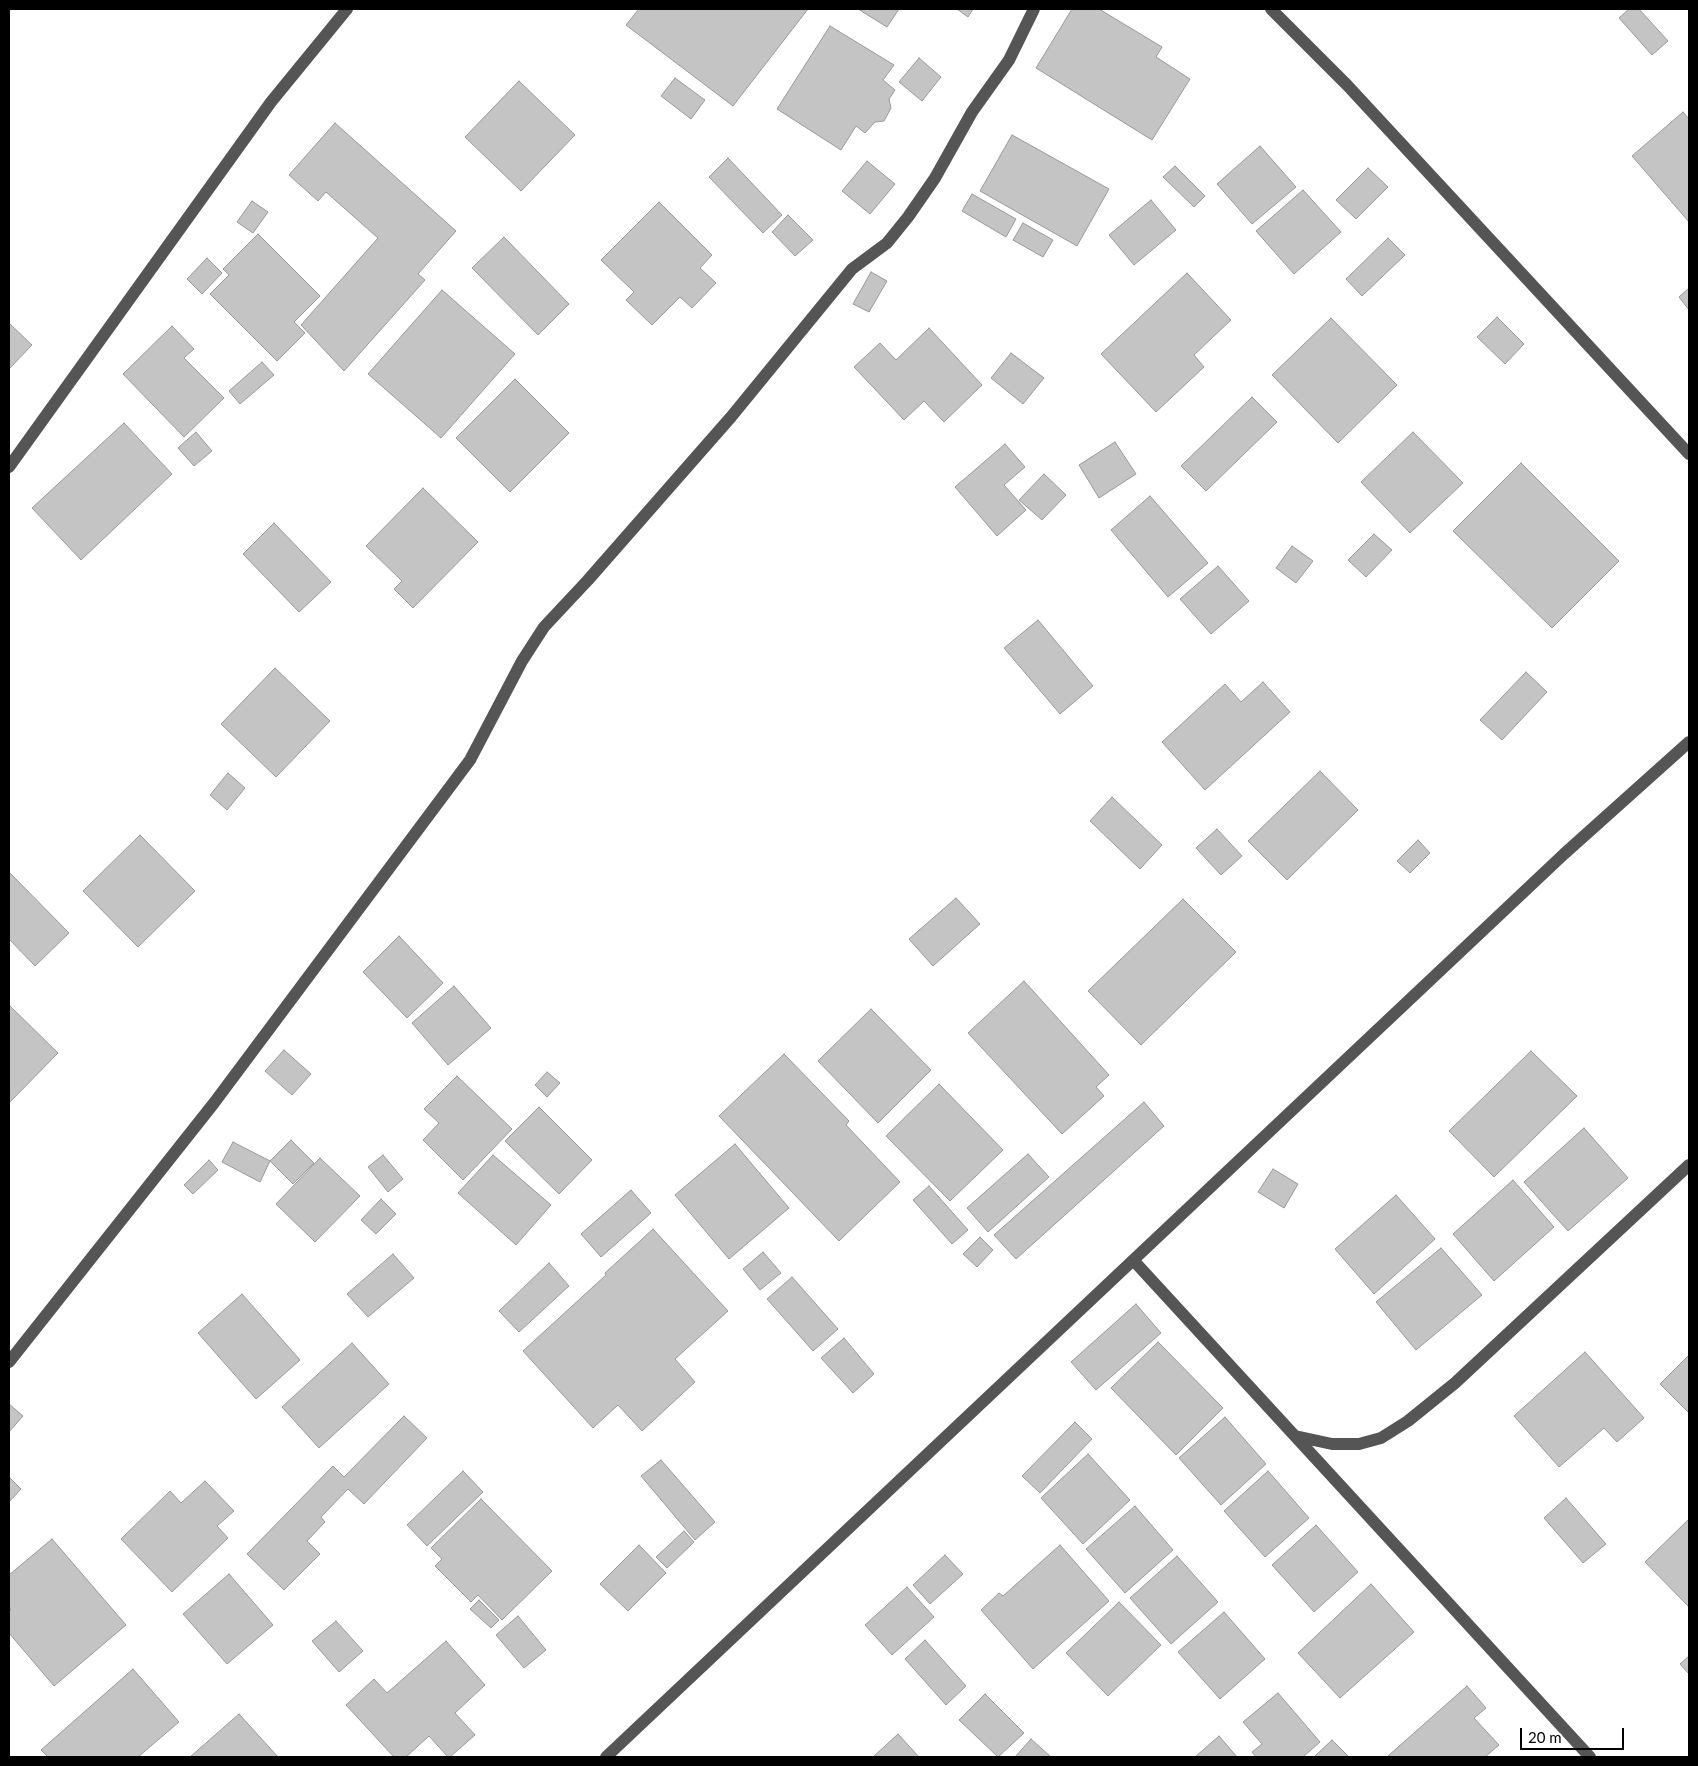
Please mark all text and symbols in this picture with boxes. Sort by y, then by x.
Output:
scale bar [1523,1718,1627,1750]
text: 20 m [1528,1728,1562,1746]

